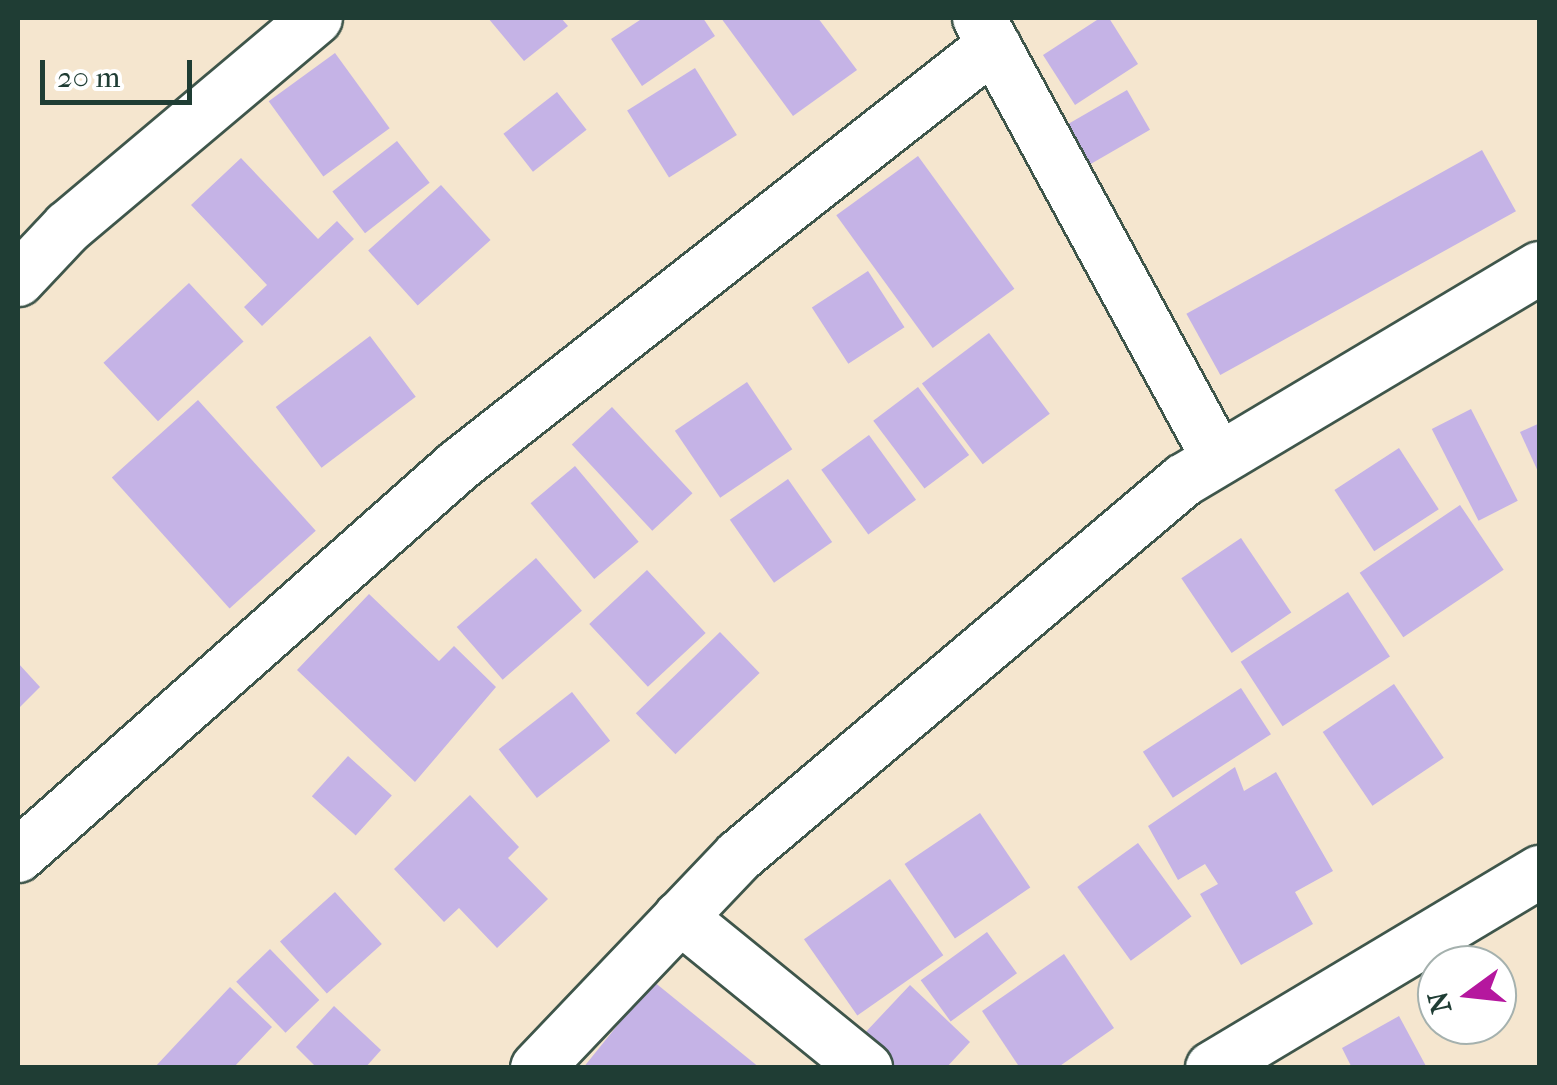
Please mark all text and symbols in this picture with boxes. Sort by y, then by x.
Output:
scale bar [45,40,198,102]
text: 20 m [57,60,120,95]
north arrow [1417,945,1517,1045]
text: N [1421,988,1458,1017]

